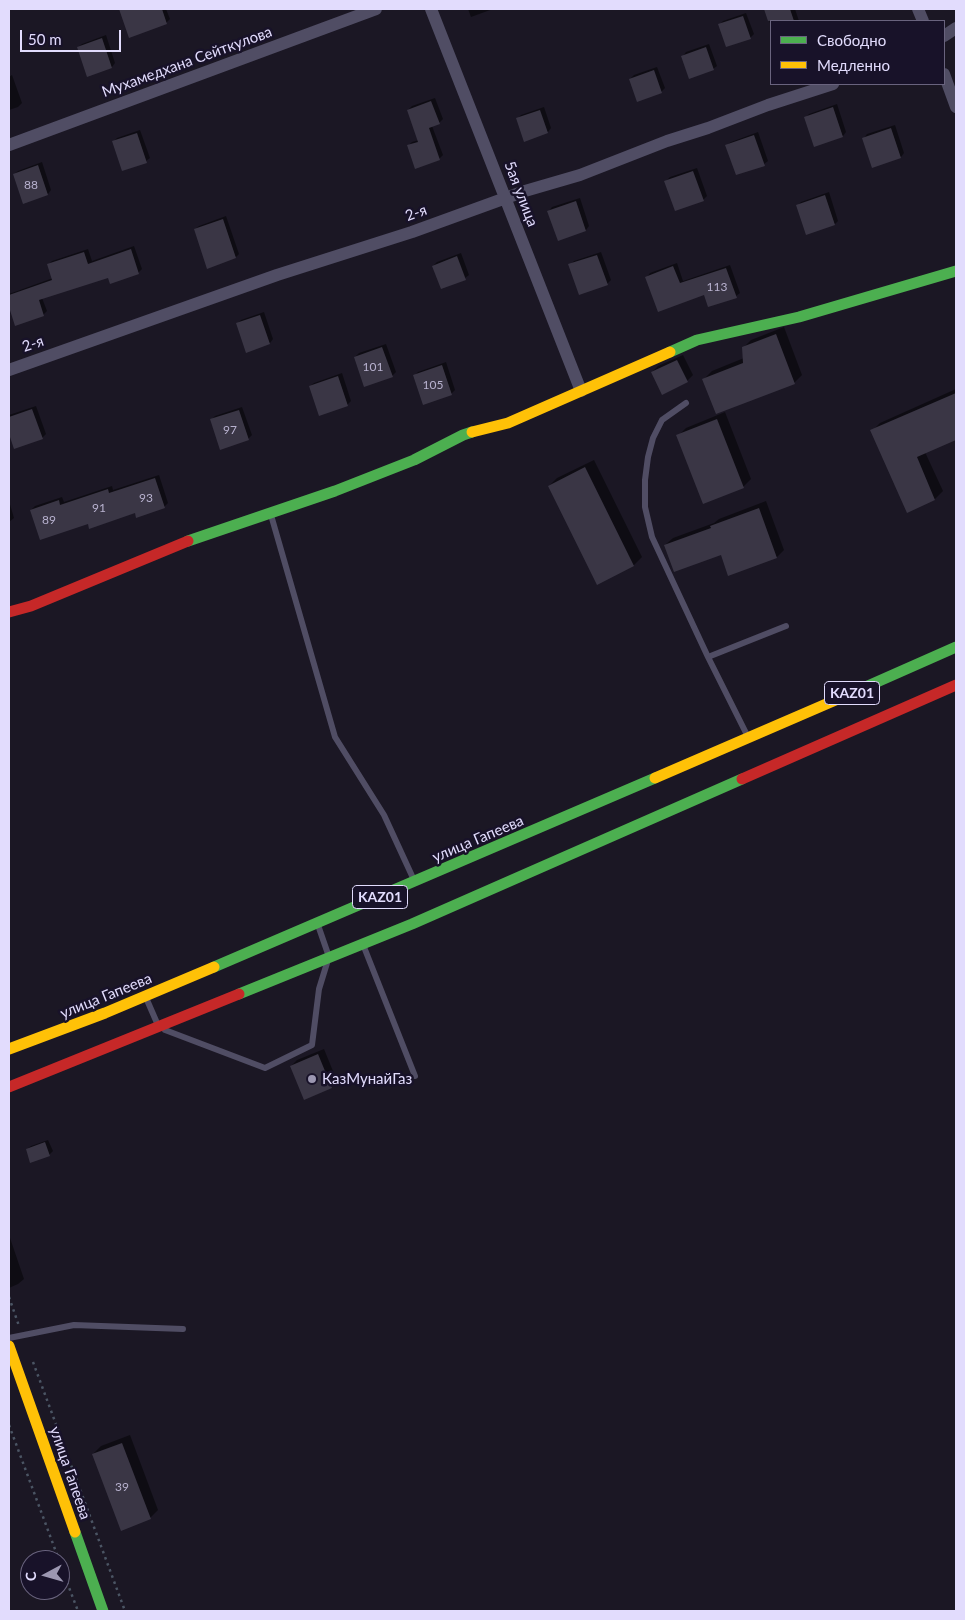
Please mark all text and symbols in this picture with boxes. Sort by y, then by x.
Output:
scale bar [22,20,124,52]
legend [770,20,945,85]
street label: Мухамедхана Сейткулова [99,23,275,101]
text: 50 m [28,30,62,48]
text: Свободно [817,31,886,49]
text: Медленно [817,56,890,74]
street label: 5ая улица [500,159,542,229]
house number: 88 [24,178,38,192]
street label: 2-я [403,201,429,225]
house number: 113 [707,280,727,294]
street label: 2-я [20,332,46,356]
house number: 101 [363,360,383,374]
house number: 105 [423,378,443,392]
house number: 97 [223,423,237,437]
house number: 93 [139,491,153,505]
house number: 91 [92,501,106,515]
house number: 89 [42,513,56,527]
road number: KАZ01 [824,681,880,704]
street label: улица Гапеева [430,812,526,866]
road number: KАZ01 [352,886,408,909]
street label: улица Гапеева [58,969,154,1023]
place label: КазМунайГаз [322,1070,412,1088]
marker: КазМунайГаз [306,1073,318,1085]
street label: улица Гапеева [46,1424,94,1522]
house number: 39 [115,1480,129,1494]
north arrow [20,1550,70,1600]
text: С [22,1571,40,1582]

